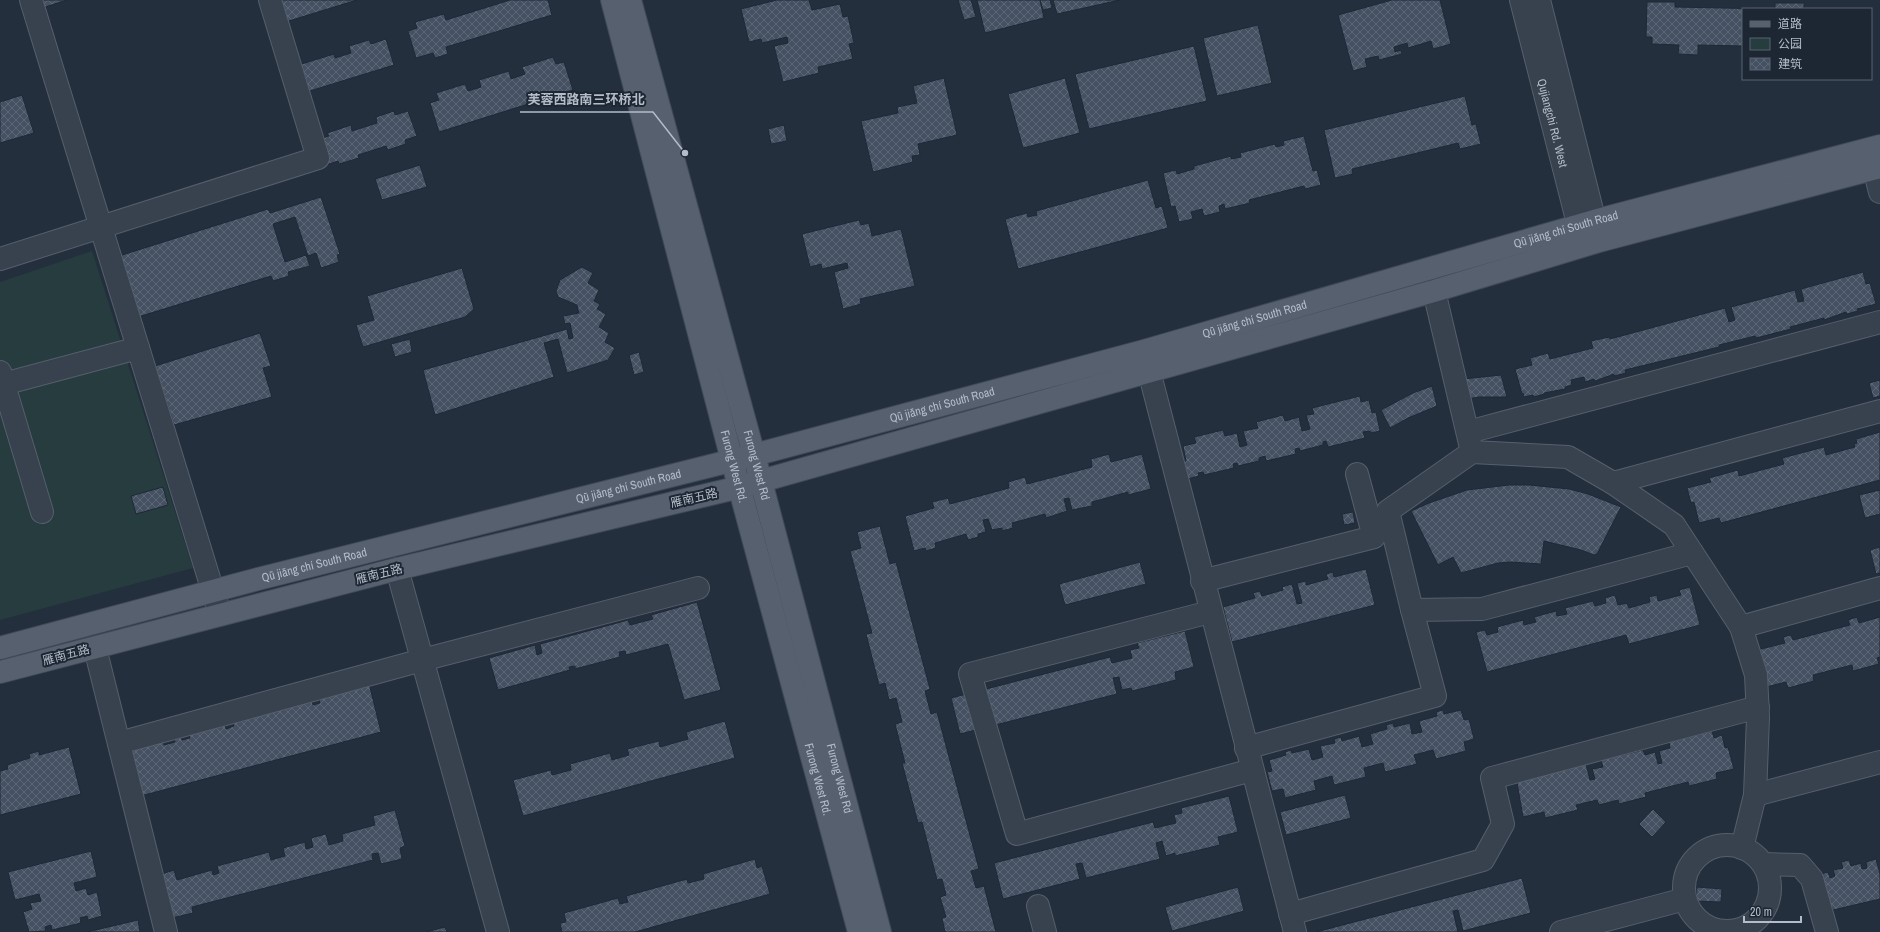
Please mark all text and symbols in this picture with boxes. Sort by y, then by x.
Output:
legend [1742,8,1872,80]
text: 道路 [1778,16,1802,32]
text: 公园 [1778,36,1802,52]
text: 建筑 [1778,56,1802,72]
street label: Qujiangchi Rd. West [1533,77,1571,169]
callout: 芙蓉西路南三环桥北 [520,87,653,112]
text: 芙蓉西路南三环桥北 [527,91,645,108]
street label: Qū jiāng chí South Road [1512,207,1620,252]
street label: Qū jiāng chí South Road [1200,296,1309,342]
street label: Qū jiāng chí South Road [888,383,996,426]
street label: Furong West Rd. [717,428,751,504]
street label: Furong West Rd [740,428,774,502]
street label: Qū jiāng chí South Road [574,466,683,507]
street label: 雁南五路 [669,485,719,511]
street label: Qū jiāng chí South Road [260,544,369,586]
street label: 雁南五路 [354,560,404,588]
street label: 雁南五路 [41,641,91,669]
street label: Furong West Rd. [801,741,835,817]
street label: Furong West Rd [823,742,856,815]
scale bar [1744,898,1801,924]
text: 20 m [1750,904,1772,920]

